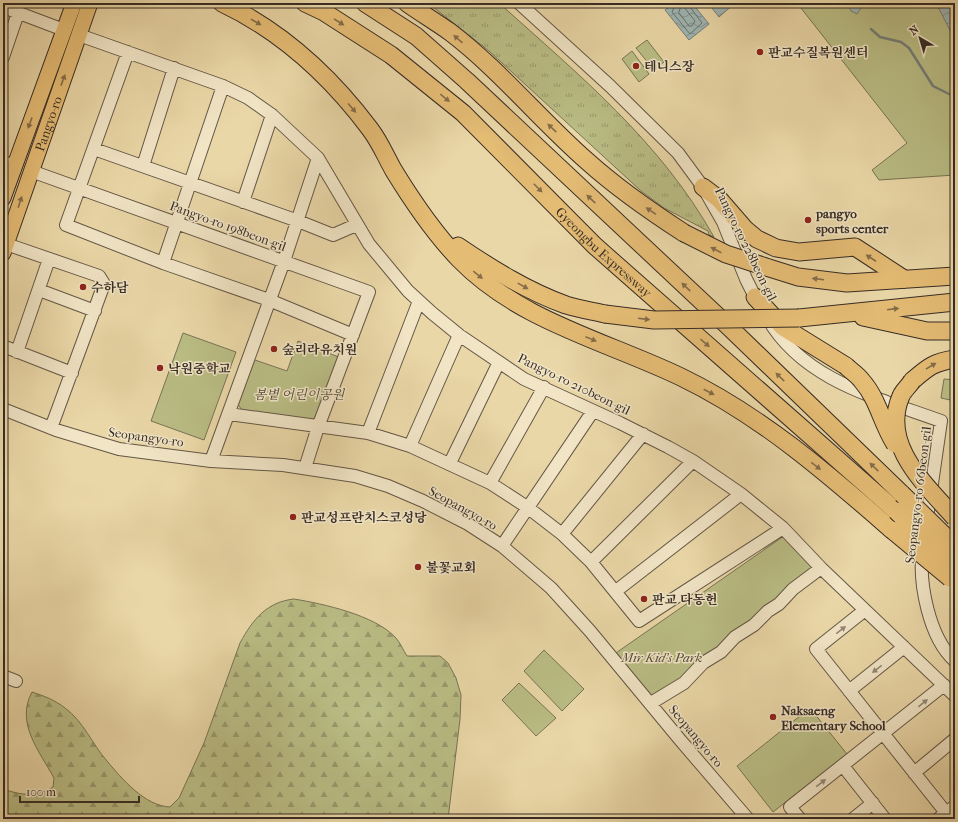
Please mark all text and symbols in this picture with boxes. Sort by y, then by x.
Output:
one-way arrow [251,18,262,25]
one-way arrow [334,18,344,26]
north arrow [900,18,940,58]
text: N [907,22,922,38]
one-way arrow [452,34,463,43]
place label: 판교수질복원센터 [768,45,868,60]
marker: 판교수질복원센터 [755,47,765,57]
place label: 테니스장 [644,59,695,74]
marker: 테니스장 [631,61,641,71]
one-way arrow [60,73,66,85]
street label: Pangyo-ro [32,94,65,153]
one-way arrow [439,94,450,102]
one-way arrow [348,103,357,114]
one-way arrow [26,118,32,130]
one-way arrow [546,124,557,133]
one-way arrow [533,183,543,193]
street label: Pangyo-ro 228beon-gil [712,185,780,304]
one-way arrow [585,194,596,203]
one-way arrow [17,196,23,208]
street label: Pangyo-ro 198beon-gil [168,198,289,254]
street label: Gyeongbu Expressway [553,204,656,301]
place label: pangyo sports center [815,206,889,237]
one-way arrow [646,208,657,215]
marker: pangyo sports center [803,215,813,225]
one-way arrow [711,246,722,253]
one-way arrow [866,254,876,262]
one-way arrow [473,271,484,280]
one-way arrow [812,276,824,282]
place label: 수하담 [91,280,129,295]
marker: 수하담 [78,282,88,292]
one-way arrow [681,282,691,292]
one-way arrow [517,283,529,290]
one-way arrow [887,306,899,312]
one-way arrow [638,316,650,322]
one-way arrow [585,337,597,343]
one-way arrow [700,338,710,348]
place label: 숲리라유치원 [282,342,357,357]
marker: 숲리라유치원 [269,344,279,354]
street label: Pangyo-ro 210beon-gil [515,350,633,418]
place label: 낙원중학교 [168,361,231,376]
one-way arrow [925,362,937,369]
marker: 낙원중학교 [155,363,165,373]
one-way arrow [775,372,785,381]
park label: 봄볕 어린이공원 [254,387,346,402]
one-way arrow [704,389,715,395]
street label: Seopangyo-ro [107,424,185,450]
street label: Seopangyo-ro 66beon-gil [902,425,934,564]
one-way arrow [811,462,821,470]
one-way arrow [869,462,879,472]
street label: Seopangyo-ro [426,483,500,533]
place label: 판교성프란치스코성당 [301,510,427,525]
marker: 판교성프란치스코성당 [288,512,298,522]
place label: 불꽃교회 [426,560,476,575]
marker: 불꽃교회 [413,562,423,572]
place label: 판교 다동헌 [652,592,718,607]
marker: 판교 다동헌 [639,594,649,604]
one-way arrow [835,625,846,634]
park label: Mir Kid's Park [621,650,703,665]
one-way arrow [871,665,882,673]
one-way arrow [917,698,928,707]
street label: Seopangyo-ro [666,702,726,770]
place label: Naksaeng Elementary School [781,703,886,734]
marker: Naksaeng Elementary School [768,712,778,722]
scale bar [20,778,139,804]
one-way arrow [815,779,826,788]
text: 100 m [26,785,56,799]

